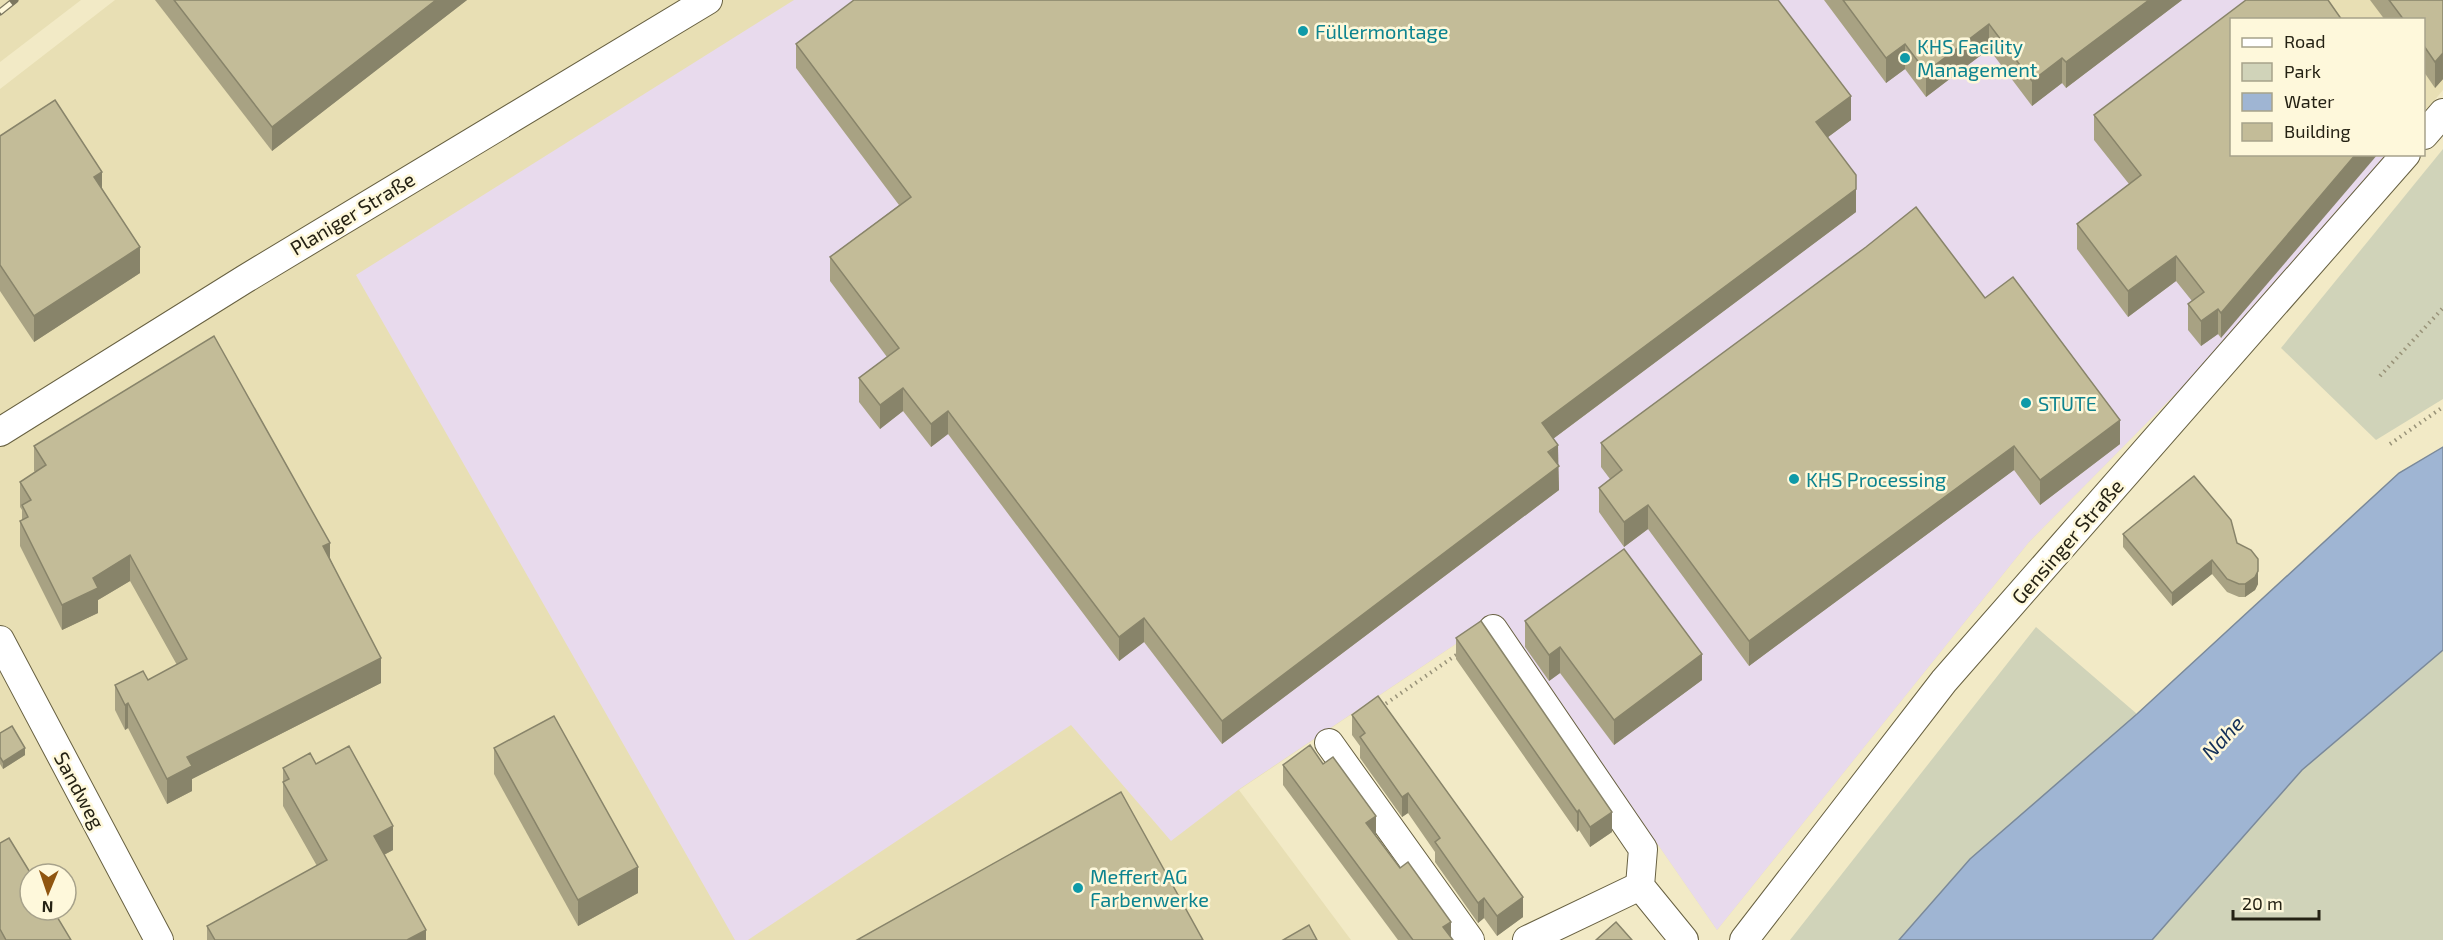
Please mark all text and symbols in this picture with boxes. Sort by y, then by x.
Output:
legend [2230,18,2425,156]
place label: Füllermontage [1315,19,1448,43]
marker: Füllermontage [1296,24,1310,38]
text: Road [2284,30,2325,52]
place label: KHS Facility Management [1917,34,2038,81]
marker: KHS Facility Management [1898,51,1912,65]
text: Park [2284,60,2321,82]
text: Water [2284,90,2334,112]
text: Building [2284,120,2351,142]
street label: Planiger Straße [285,166,419,260]
place label: STUTE [2038,391,2097,415]
marker: STUTE [2019,396,2033,410]
place label: KHS Processing [1806,467,1946,491]
marker: KHS Processing [1787,472,1801,486]
street label: Gensinger Straße [2006,474,2128,608]
water label: Nahe [2196,710,2248,764]
street label: Sandweg [50,747,110,833]
north arrow [18,862,78,922]
place label: Meffert AG Farbenwerke [1090,864,1209,911]
marker: Meffert AG Farbenwerke [1071,881,1085,895]
scale bar [2233,883,2318,921]
text: 20 m [2242,892,2283,914]
text: N [41,898,54,917]

